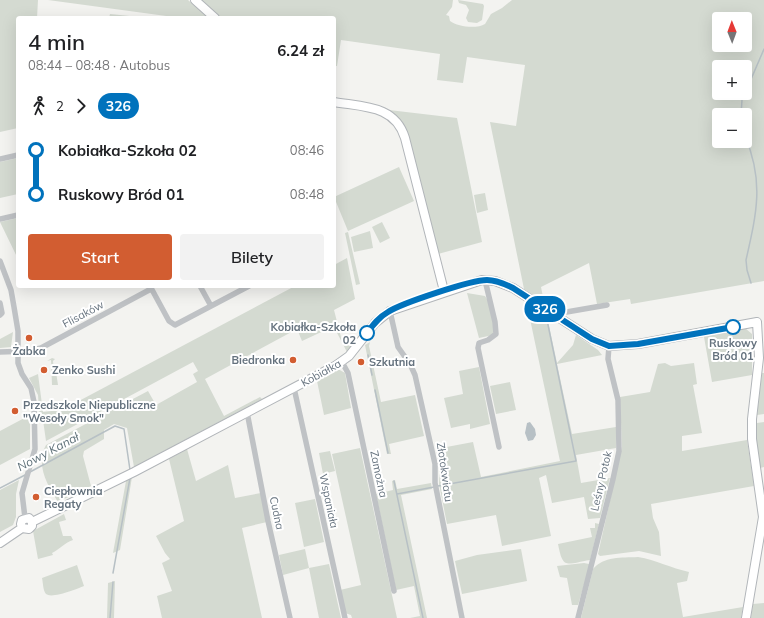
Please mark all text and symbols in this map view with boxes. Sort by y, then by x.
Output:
north arrow [712,12,752,52]
map controls [712,12,752,148]
text: 4 min [28,28,85,56]
text: 6.24 zł [277,41,324,60]
text: 08:44 – 08:48 · Autobus [28,57,170,73]
button: + [712,60,752,100]
icon: walk [28,95,50,117]
icon: forward [70,95,92,117]
text: 326 [106,97,131,115]
text: 2 [56,98,64,114]
button: − [712,108,752,148]
text: Kobiałka-Szkoła 02 [58,141,197,160]
text: 08:46 [290,142,324,158]
text: Ruskowy Bród 01 [58,185,184,204]
text: 08:48 [290,186,324,202]
button: Start [28,234,172,280]
button: Bilety [180,234,324,280]
line badge: 326 [522,296,568,322]
street label: Flisaków [60,297,106,331]
text: 326 [532,300,558,318]
marker: Ruskowy Bród 01 [725,319,741,335]
place label: Kobiałka-Szkoła 02 [270,320,356,347]
marker: Kobiałka-Szkoła 02 [359,325,375,341]
marker: Żabka [24,333,34,343]
place label: Ruskowy Bród 01 [709,336,757,363]
place label: Żabka [12,343,46,358]
place label: Biedronka [231,353,285,367]
marker: Biedronka [288,355,298,365]
place label: Szkutnia [369,355,415,369]
street label: Kobiałka [298,356,344,390]
marker: Szkutnia [356,357,366,367]
place label: Zenko Sushi [52,363,115,377]
marker: Zenko Sushi [39,365,49,375]
place label: Przedszkole Niepubliczne "Wesoły Smok" [23,398,156,425]
marker: Przedszkole Niepubliczne "Wesoły Smok" [10,406,20,416]
water label: Nowy Kanał [14,429,82,474]
street label: Złotokwiatu [434,441,456,503]
street label: Zamożna [367,449,391,499]
street label: Leśny Potok [587,449,615,512]
street label: Wspaniała [316,473,342,529]
place label: Ciepłownia Regaty [44,484,103,511]
marker: Ciepłownia Regaty [31,492,41,502]
street label: Cudna [267,495,287,531]

